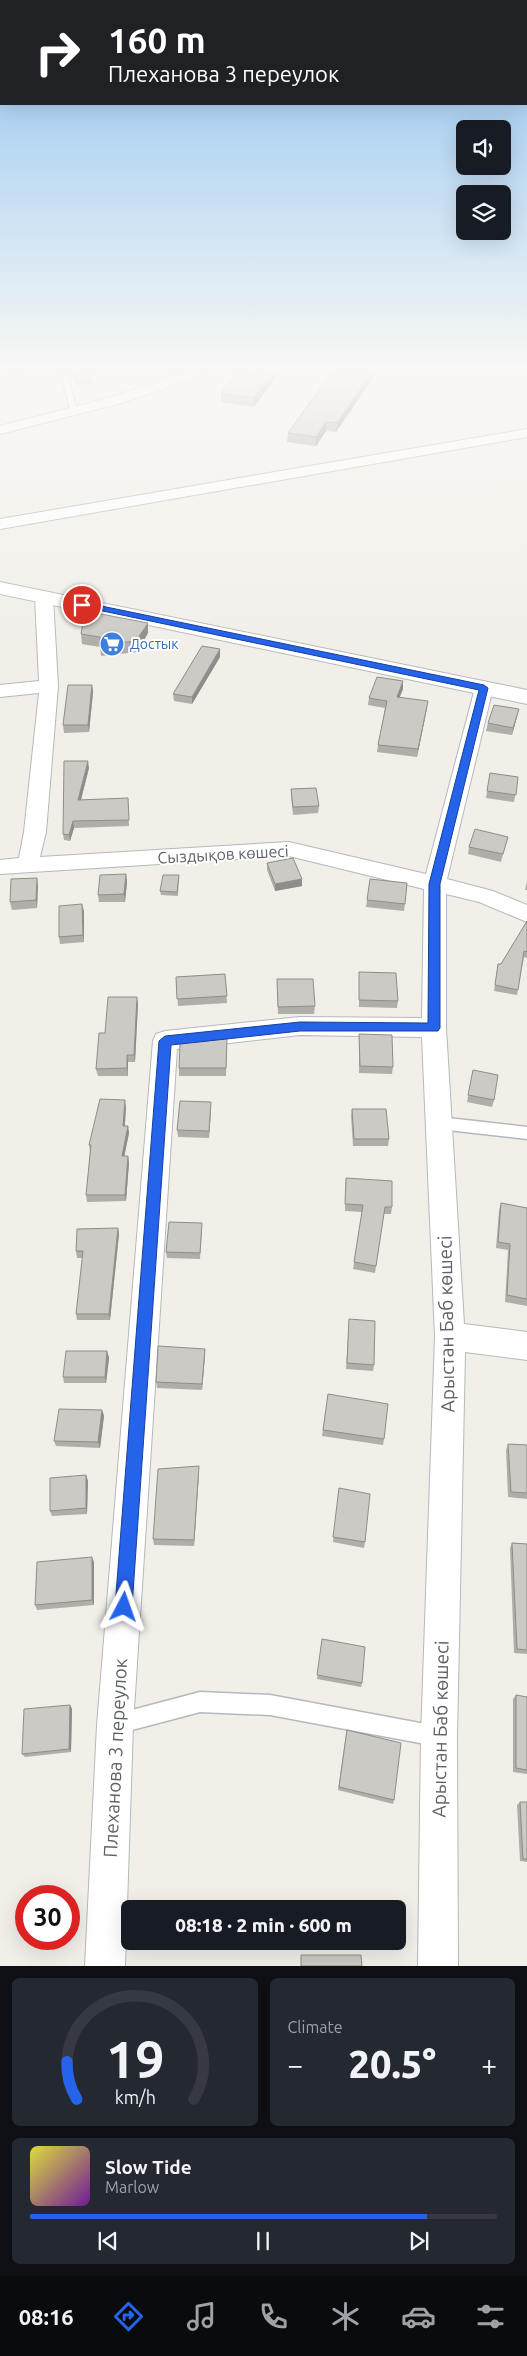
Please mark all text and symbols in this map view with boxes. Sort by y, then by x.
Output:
icon: right [25,20,90,85]
text: 160 m [108,20,206,60]
text: Плеханова 3 переулок [108,61,339,86]
map controls [456,120,511,240]
button: sound [456,120,511,175]
button: layers [456,185,511,240]
pin [61,584,103,626]
icon: arrive [68,591,96,619]
supermarket icon: Достык [99,631,125,657]
place label: Достык [130,636,178,652]
street label: Сыздықов көшесі [157,842,289,866]
street label: Арыстан Баб көшесі [433,1235,459,1413]
position arrow [97,1580,149,1632]
street label: Арыстан Баб көшесі [427,1640,453,1818]
street label: Плеханова 3 переулок [99,1657,131,1858]
speed limit sign: 30 [15,1885,80,1950]
text: 08:18 · 2 min · 600 m [175,1914,352,1936]
text: Climate [288,2018,343,2036]
text: 19 [105,2030,164,2088]
text: 20.5° [349,2043,436,2085]
text: − [288,2049,303,2080]
text: + [481,2049,497,2080]
text: km/h [114,2087,155,2107]
text: Slow Tide [105,2156,192,2178]
text: Marlow [105,2178,159,2196]
icon: previous [94,2227,122,2255]
icon: pause [249,2227,277,2255]
icon: next [405,2227,433,2255]
icon: directions [111,2299,146,2334]
icon: music [184,2299,219,2334]
icon: phone [256,2299,291,2334]
icon: climate [328,2299,363,2334]
icon: car [401,2299,436,2334]
icon: filters [473,2299,508,2334]
text: 08:16 [19,2304,74,2329]

